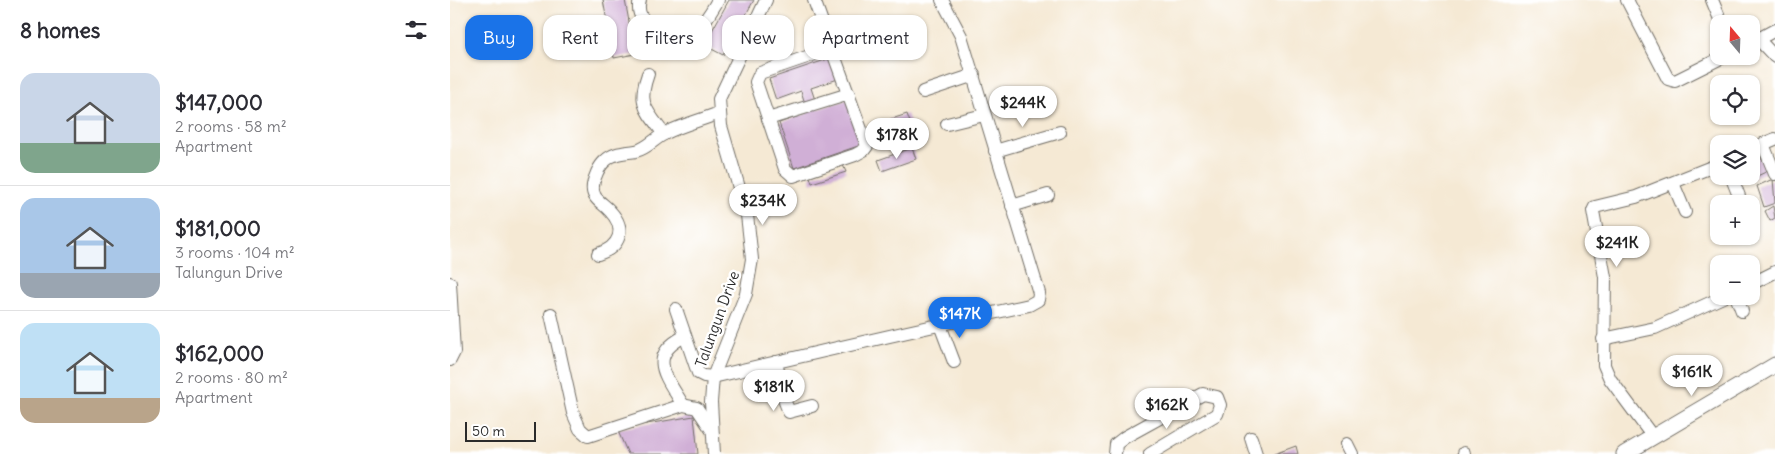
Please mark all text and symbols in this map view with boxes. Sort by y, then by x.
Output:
chip: Buy [465,15,533,60]
chip: Rent [543,15,617,60]
chip: Filters [627,15,712,60]
chip: New [722,15,794,60]
chip: Apartment [804,15,927,60]
north arrow [1710,15,1760,65]
map controls [1710,15,1760,305]
icon: filters [402,16,430,44]
text: 8 homes [20,17,100,44]
button: locate [1710,75,1760,125]
pin: $244K [988,86,1058,128]
text: $147,000 [175,89,263,116]
text: $244K [1000,92,1046,112]
icon: home [60,93,120,153]
text: 2 rooms · 58 m² [175,116,287,136]
pin: $178K [862,118,932,160]
text: $178K [876,124,918,144]
button: layers [1710,135,1760,185]
text: Apartment [175,136,253,156]
pin: $234K [728,184,798,226]
text: $234K [740,190,786,210]
button: + [1710,195,1760,245]
text: $181,000 [175,215,261,242]
icon: home [60,218,120,278]
pin: $241K [1582,226,1652,268]
text: $241K [1596,232,1638,252]
text: 3 rooms · 104 m² [175,242,295,262]
button: − [1710,255,1760,305]
text: Talungun Drive [175,262,283,282]
street label: Talungun Drive [691,268,743,370]
pin: $147K [925,296,995,339]
text: $147K [939,303,981,323]
text: $162,000 [175,340,264,367]
icon: home [60,343,120,403]
pin: $161K [1657,354,1727,397]
text: $161K [1672,361,1712,381]
text: 2 rooms · 80 m² [175,367,288,387]
pin: $181K [739,370,809,412]
text: $181K [754,376,794,396]
text: Apartment [175,387,253,407]
pin: $162K [1132,388,1202,430]
text: $162K [1146,394,1188,414]
scale bar [465,419,536,442]
text: 50 m [472,422,505,440]

